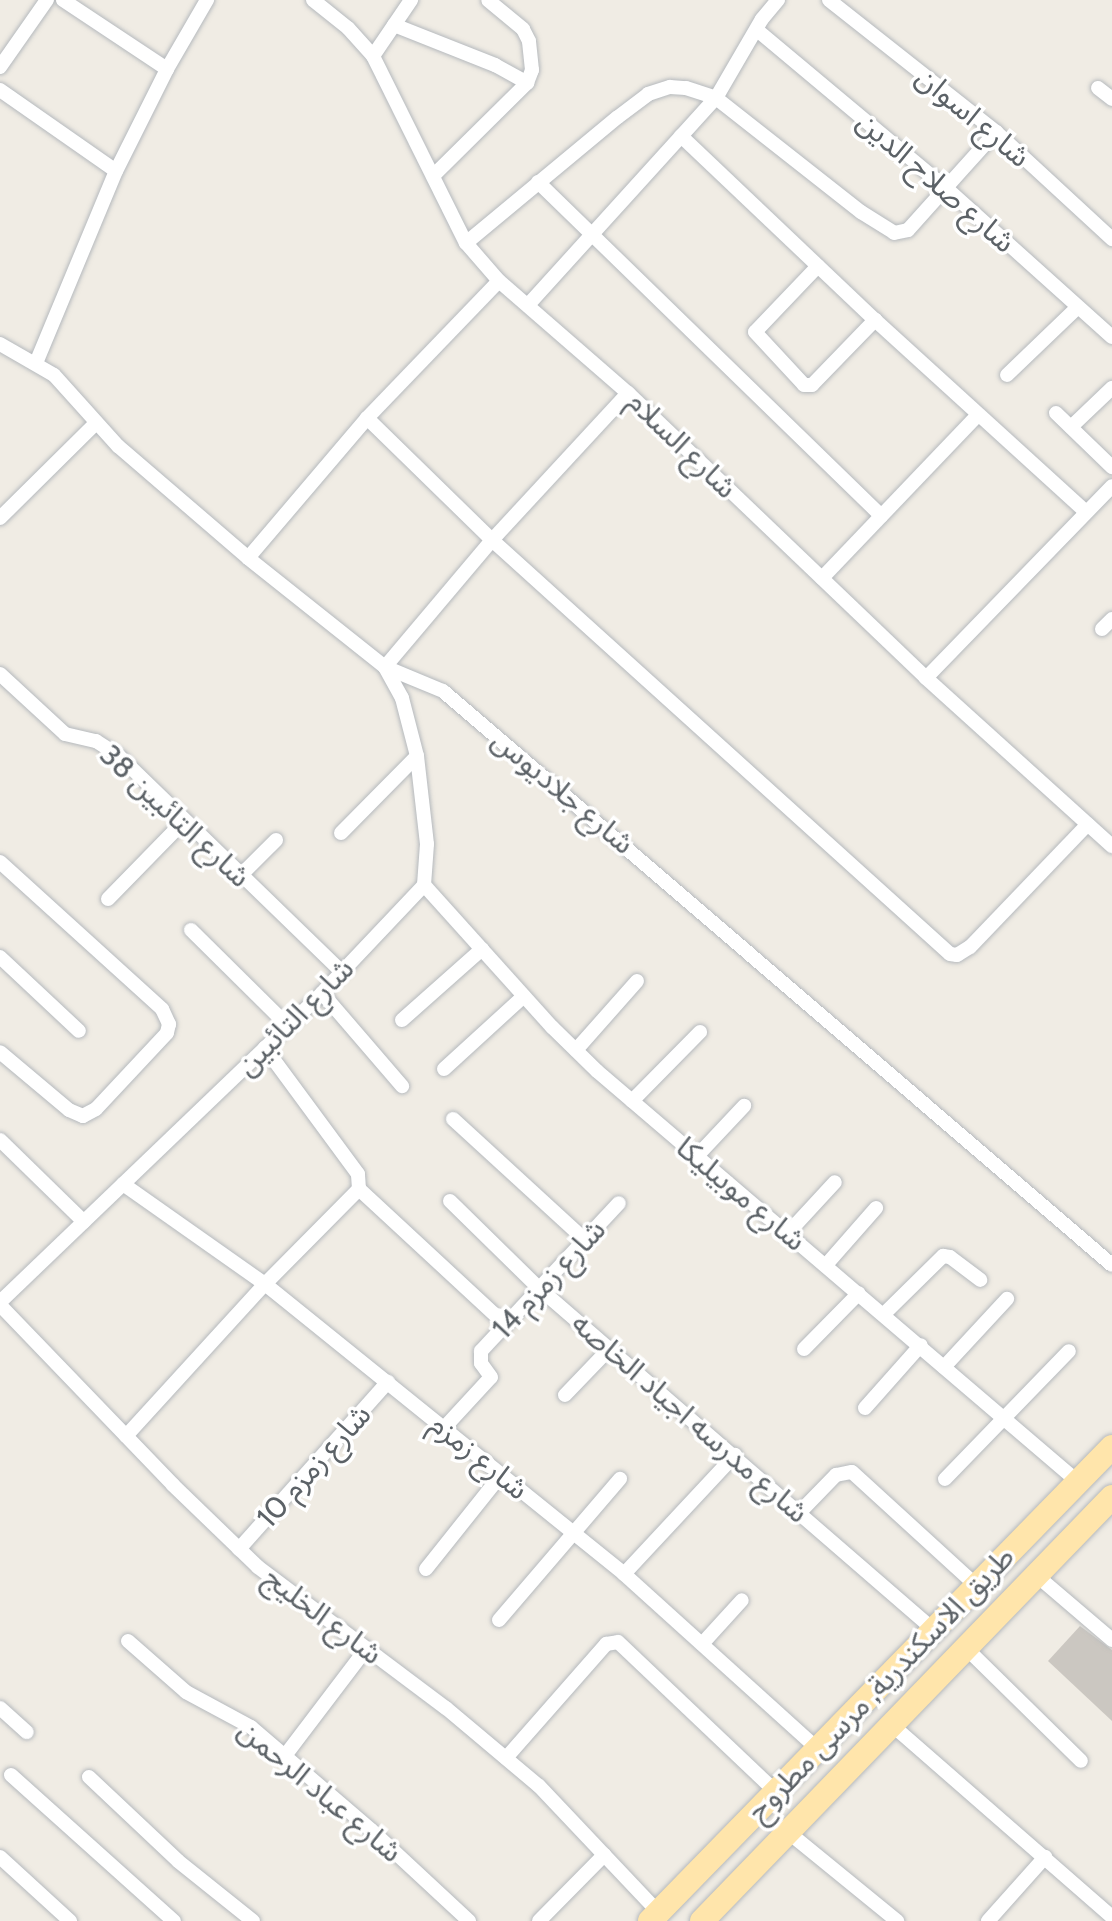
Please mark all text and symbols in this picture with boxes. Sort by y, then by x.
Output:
street label: شارع اسوان [909,59,1037,175]
street label: شارع صلاح الدين [849,103,1023,261]
street label: شارع السلام [620,384,744,506]
street label: شارع جلاديوس [485,722,641,862]
street label: شارع التائبين 38 [92,737,258,895]
street label: شارع التائبين [229,951,361,1083]
street label: شارع موبيليكا [669,1129,813,1259]
street label: شارع زمزم 14 [485,1212,613,1346]
street label: شارع مدرسه اجياد الخاصه [564,1305,816,1531]
street label: شارع زمزم 10 [249,1397,379,1535]
street label: شارع زمزم [423,1407,535,1507]
street label: طريق الاسكندرية, مرسى مطروح [740,1539,1022,1829]
street label: شارع الخليج [257,1560,389,1672]
street label: شارع عباد الرحمن [231,1712,409,1870]

